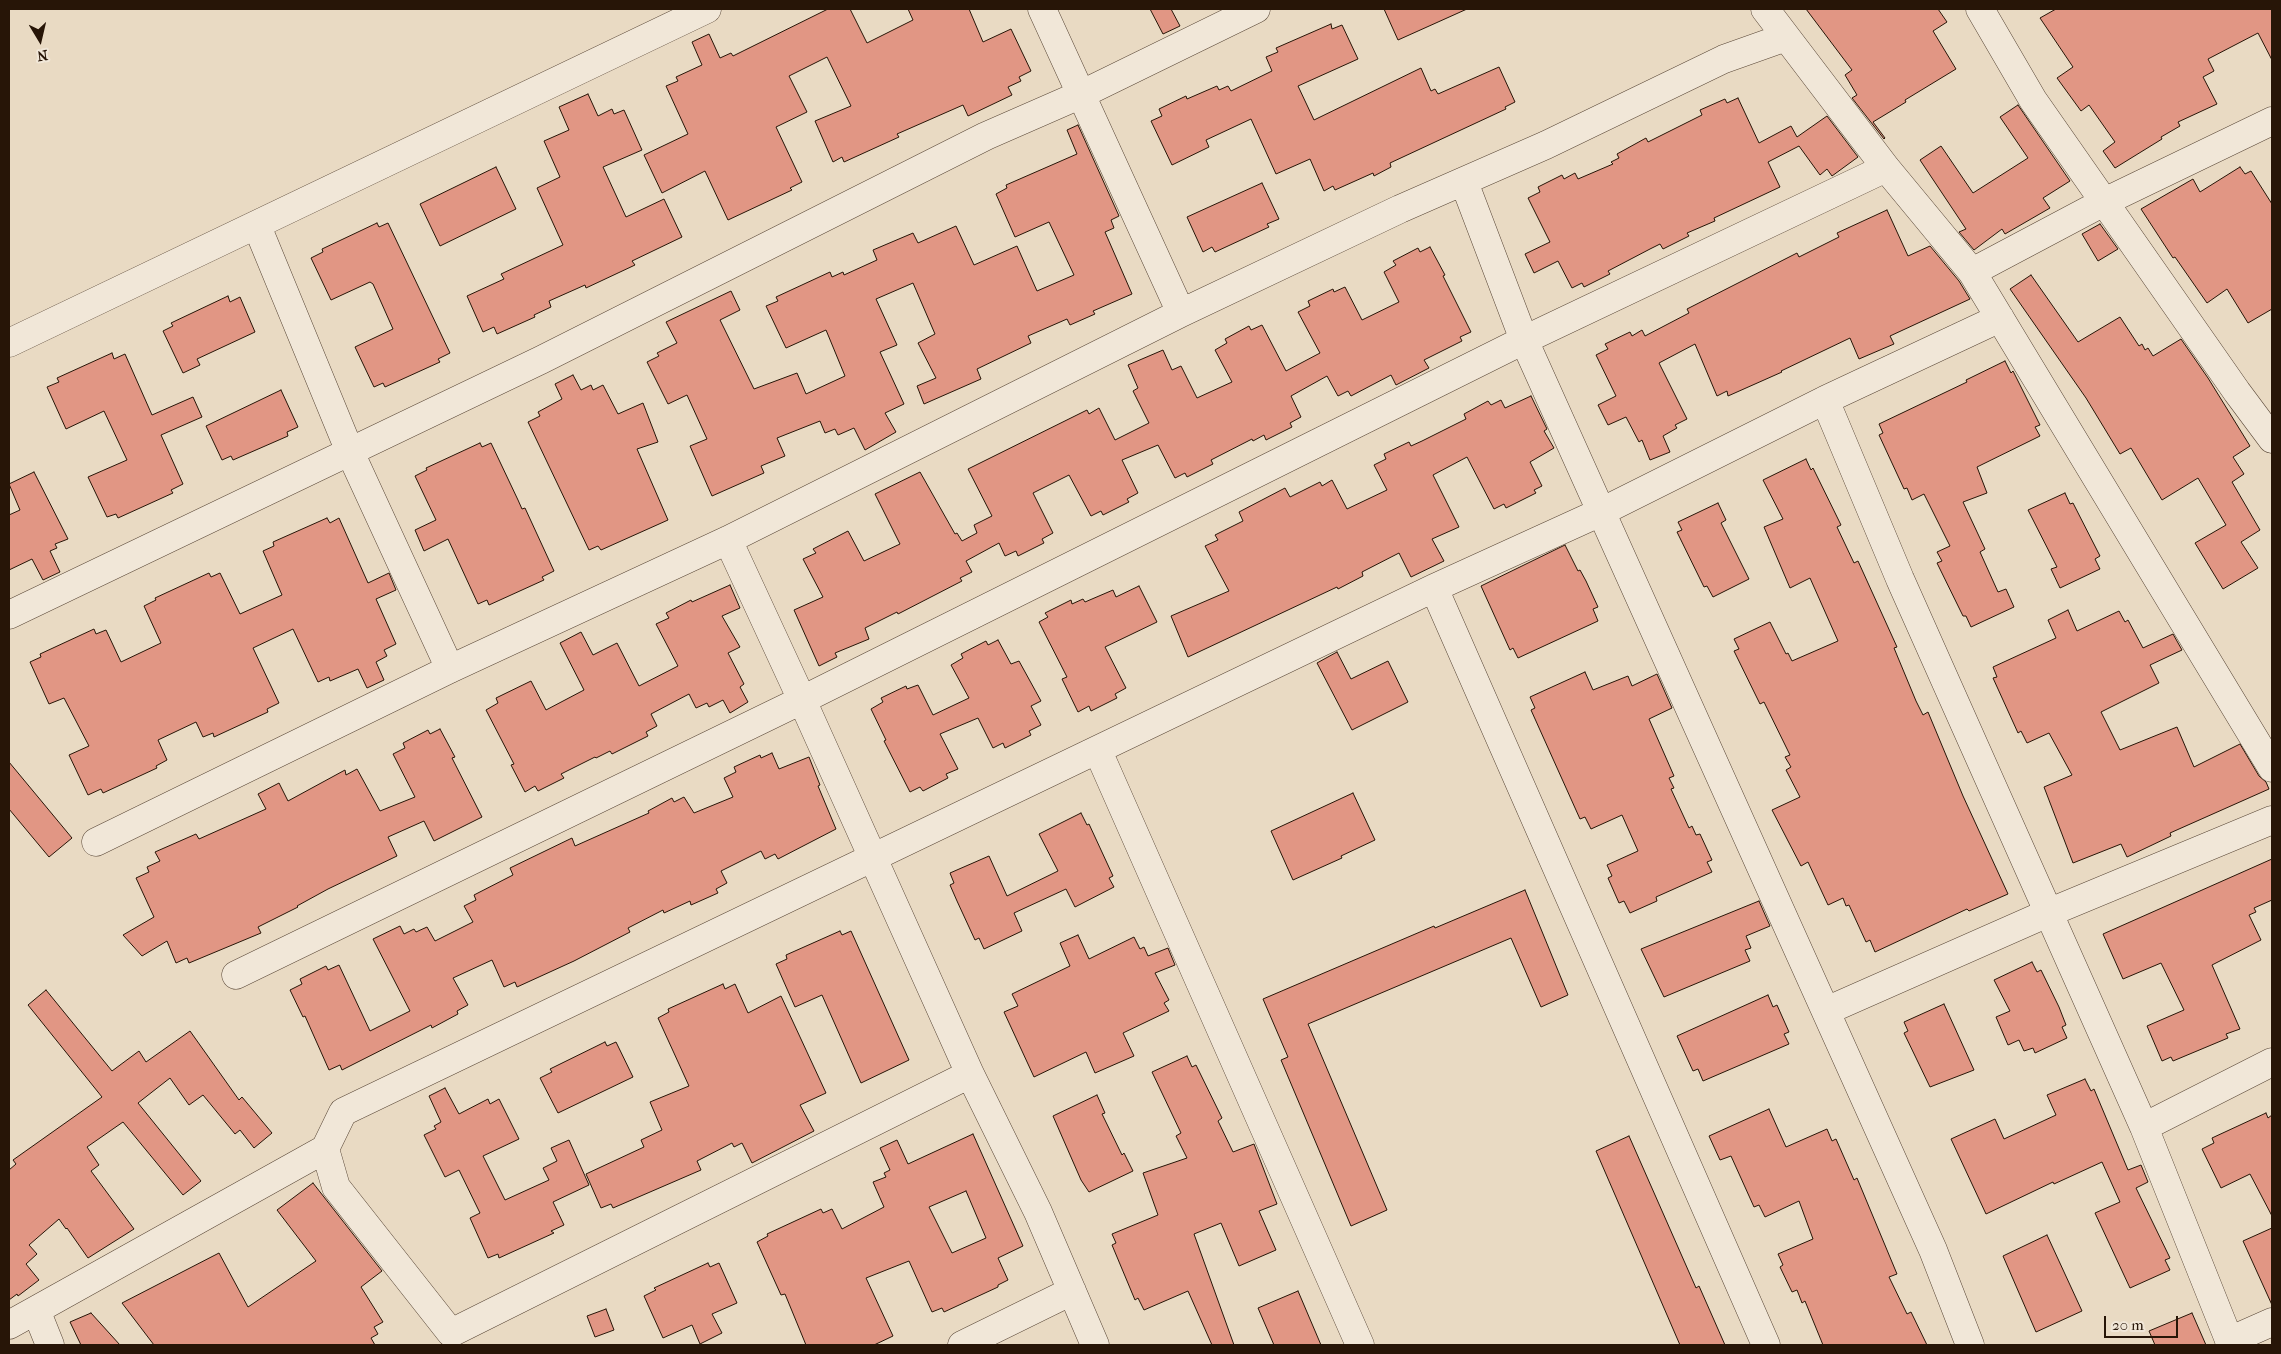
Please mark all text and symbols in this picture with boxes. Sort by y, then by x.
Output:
north arrow [15,15,65,65]
text: N [36,46,49,65]
scale bar [2106,1306,2180,1338]
text: 20 m [2112,1316,2144,1334]

